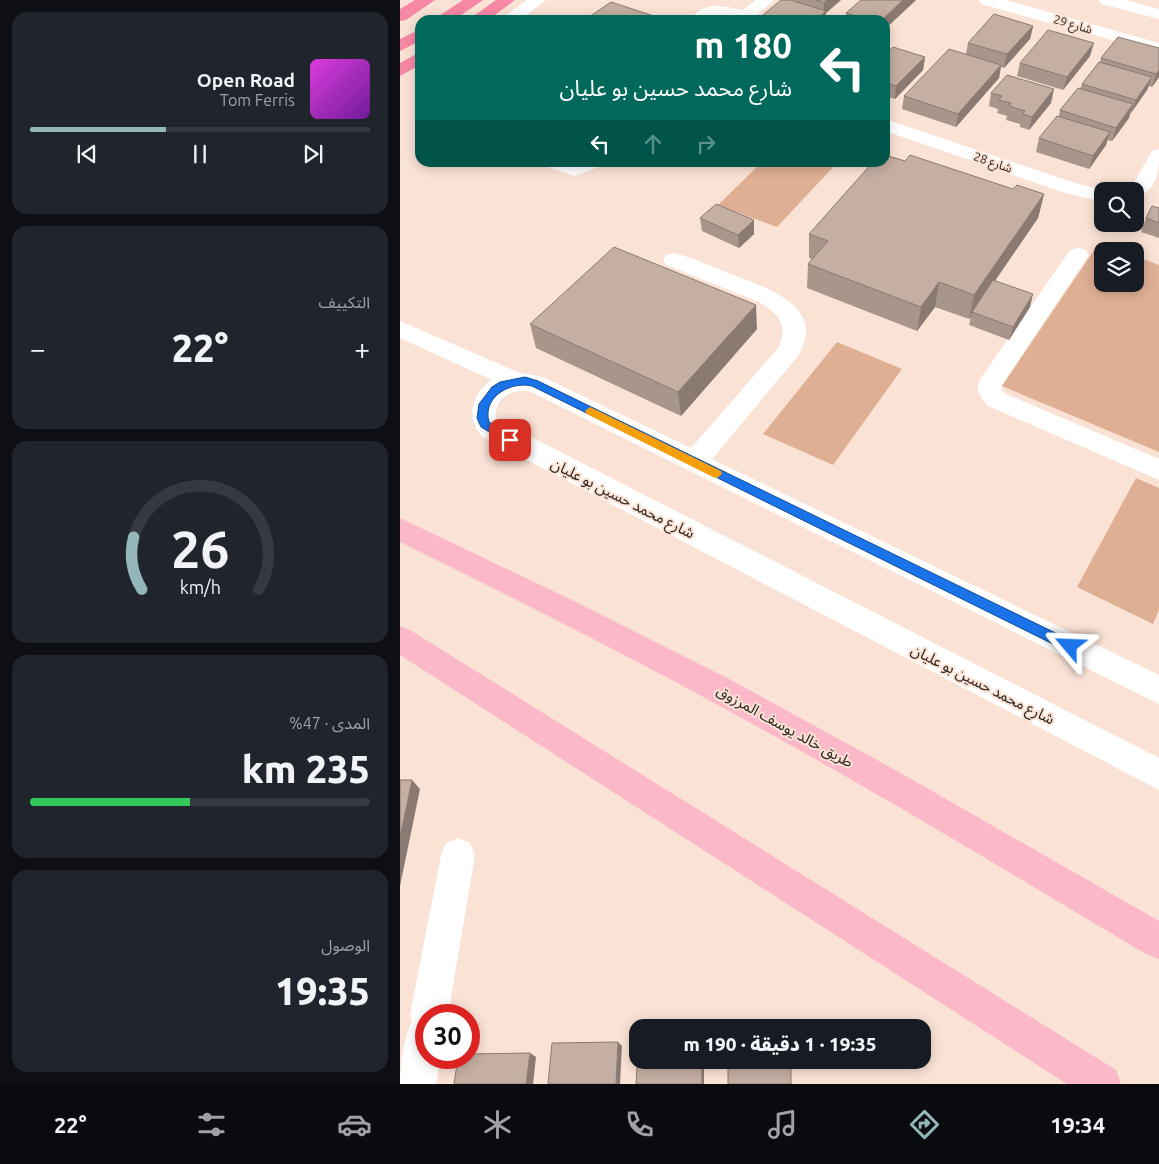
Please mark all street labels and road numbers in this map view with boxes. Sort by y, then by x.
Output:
street label: شارع 29 [1051,12,1094,39]
street label: شارع 28 [971,149,1014,177]
street label: شارع محمد حسين بو عليان [547,454,698,545]
street label: شارع محمد حسين بو عليان [907,640,1058,731]
street label: طريق خالد يوسف المرزوق [713,681,856,772]

